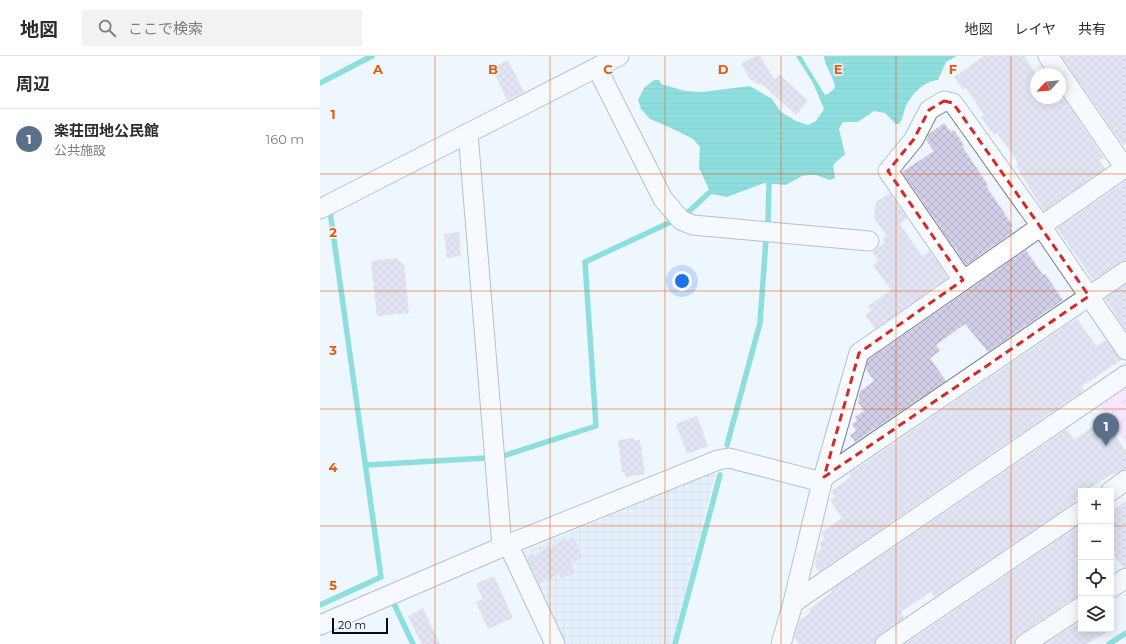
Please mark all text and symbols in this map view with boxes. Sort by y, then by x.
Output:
search box [82,10,362,46]
icon: search [96,17,118,39]
text: 地図 [20,18,58,41]
text: ここで検索 [128,19,203,38]
text: 地図 [964,20,992,38]
text: レイヤ [1014,20,1056,38]
text: 共有 [1078,20,1106,38]
text: A [372,61,384,77]
text: B [488,61,498,77]
text: C [603,61,613,77]
text: D [718,61,729,77]
text: E [834,61,843,77]
text: F [949,61,957,77]
north arrow [1030,68,1066,104]
text: 周辺 [16,74,50,94]
text: 1 [330,106,336,122]
text: 楽荘団地公民館 [54,121,159,140]
text: 1 [26,131,32,147]
text: 160 m [266,131,304,147]
text: 公共施設 [54,142,106,158]
text: 2 [329,224,337,240]
your location [672,271,692,291]
text: 3 [328,342,337,358]
pin: 1 [1093,413,1119,446]
text: 4 [329,459,338,475]
map controls [1078,488,1114,632]
button: + [1078,488,1114,524]
button: − [1078,524,1114,560]
button: locate [1078,560,1114,596]
text: 5 [329,577,337,593]
button: layers [1078,596,1114,632]
scale bar [332,616,388,635]
text: 20 m [338,618,366,632]

